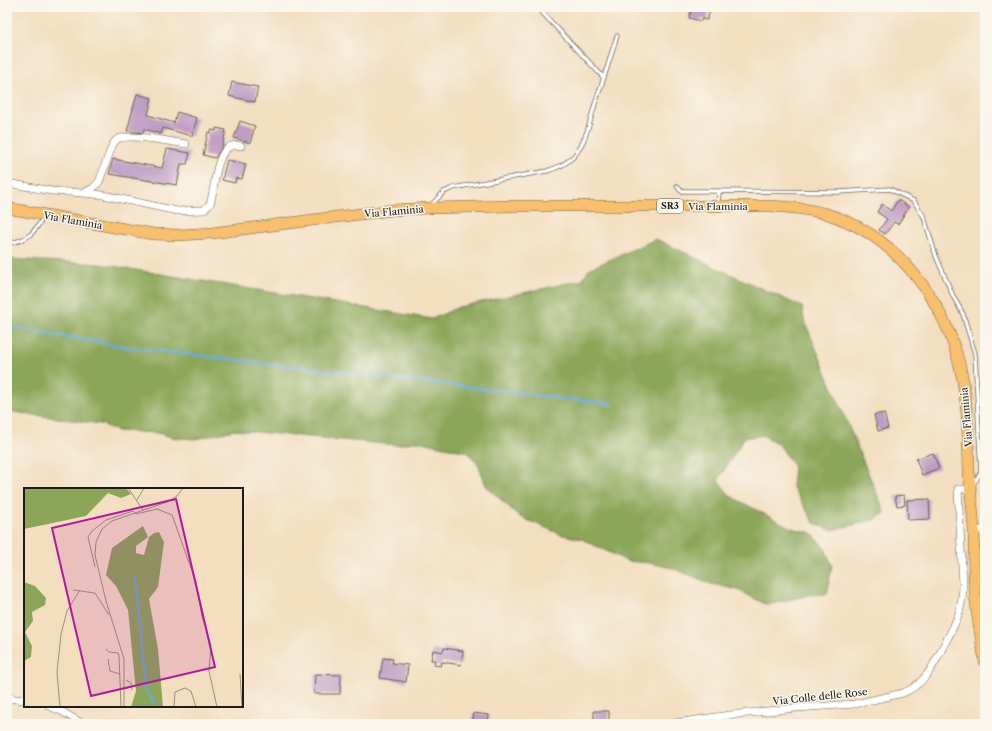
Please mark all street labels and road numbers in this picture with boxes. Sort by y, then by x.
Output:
road number: SR3 [657,199,683,213]
street label: Via Flaminia [687,200,749,213]
street label: Via Flaminia [363,202,425,221]
street label: Via Flaminia [41,209,104,232]
street label: Via Flaminia [957,386,976,448]
street label: Via Colle delle Rose [771,685,869,708]

